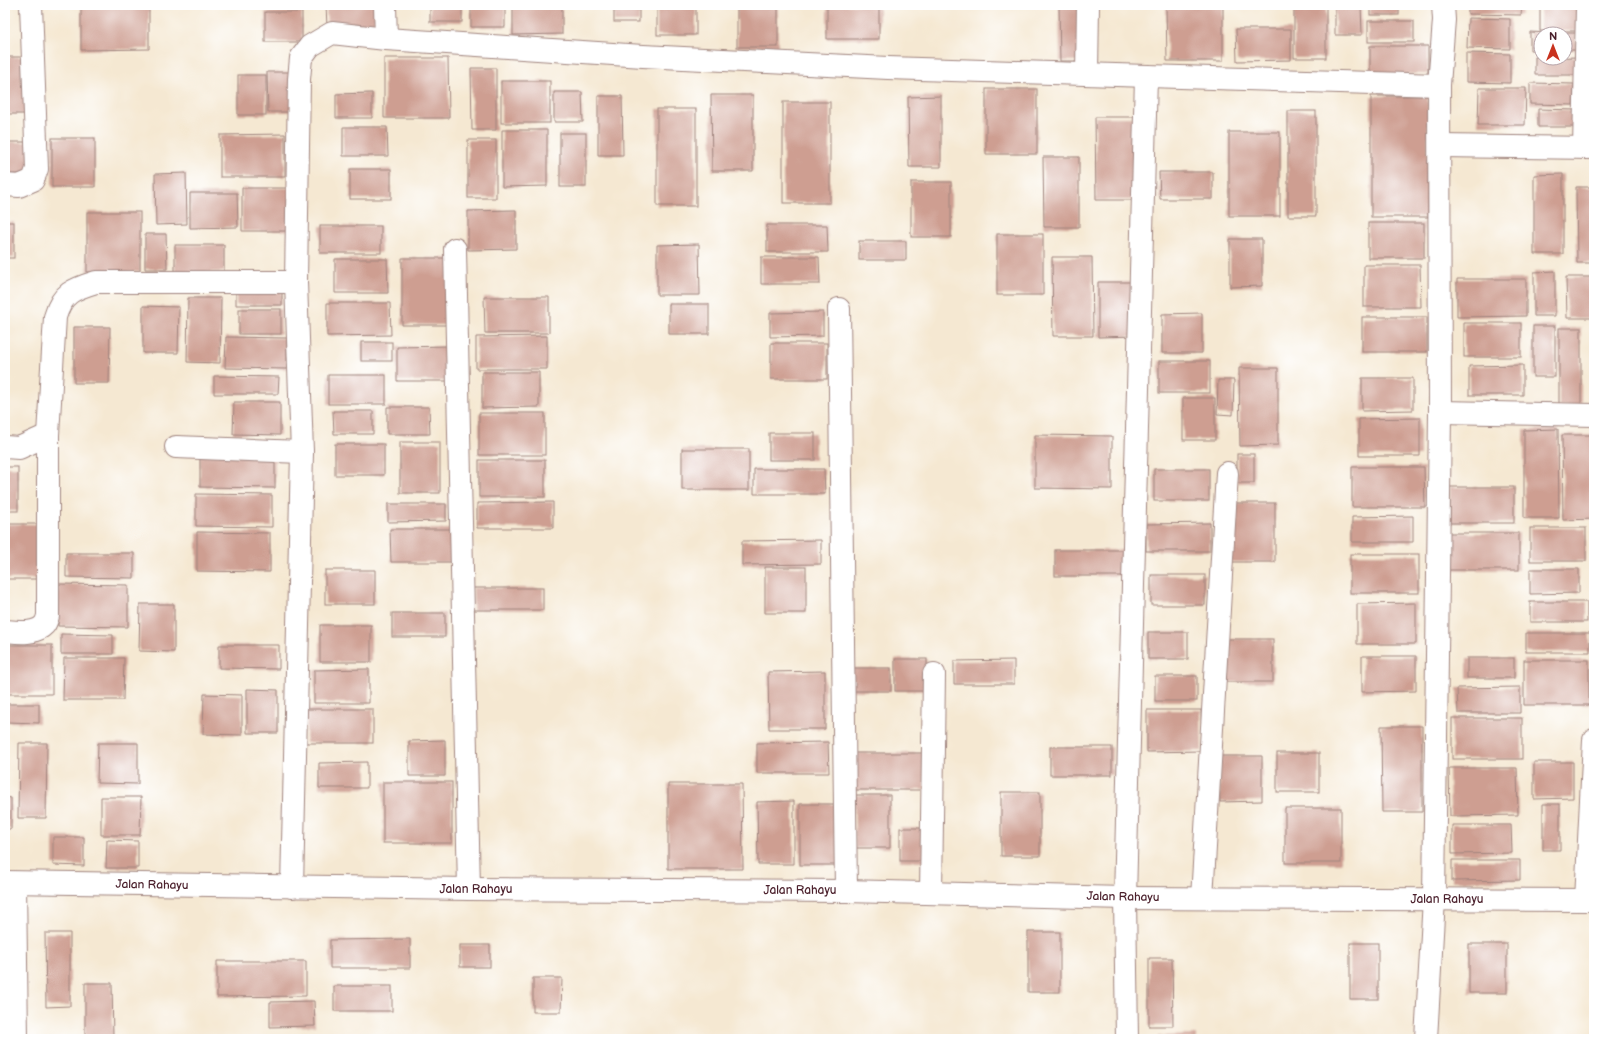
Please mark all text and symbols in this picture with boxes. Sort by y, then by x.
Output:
north arrow [1533,26,1573,66]
text: N [1549,30,1557,43]
street label: Jalan Rahayu [115,877,189,893]
street label: Jalan Rahayu [439,882,513,897]
street label: Jalan Rahayu [763,883,837,898]
street label: Jalan Rahayu [1086,889,1160,905]
street label: Jalan Rahayu [1410,892,1484,907]

